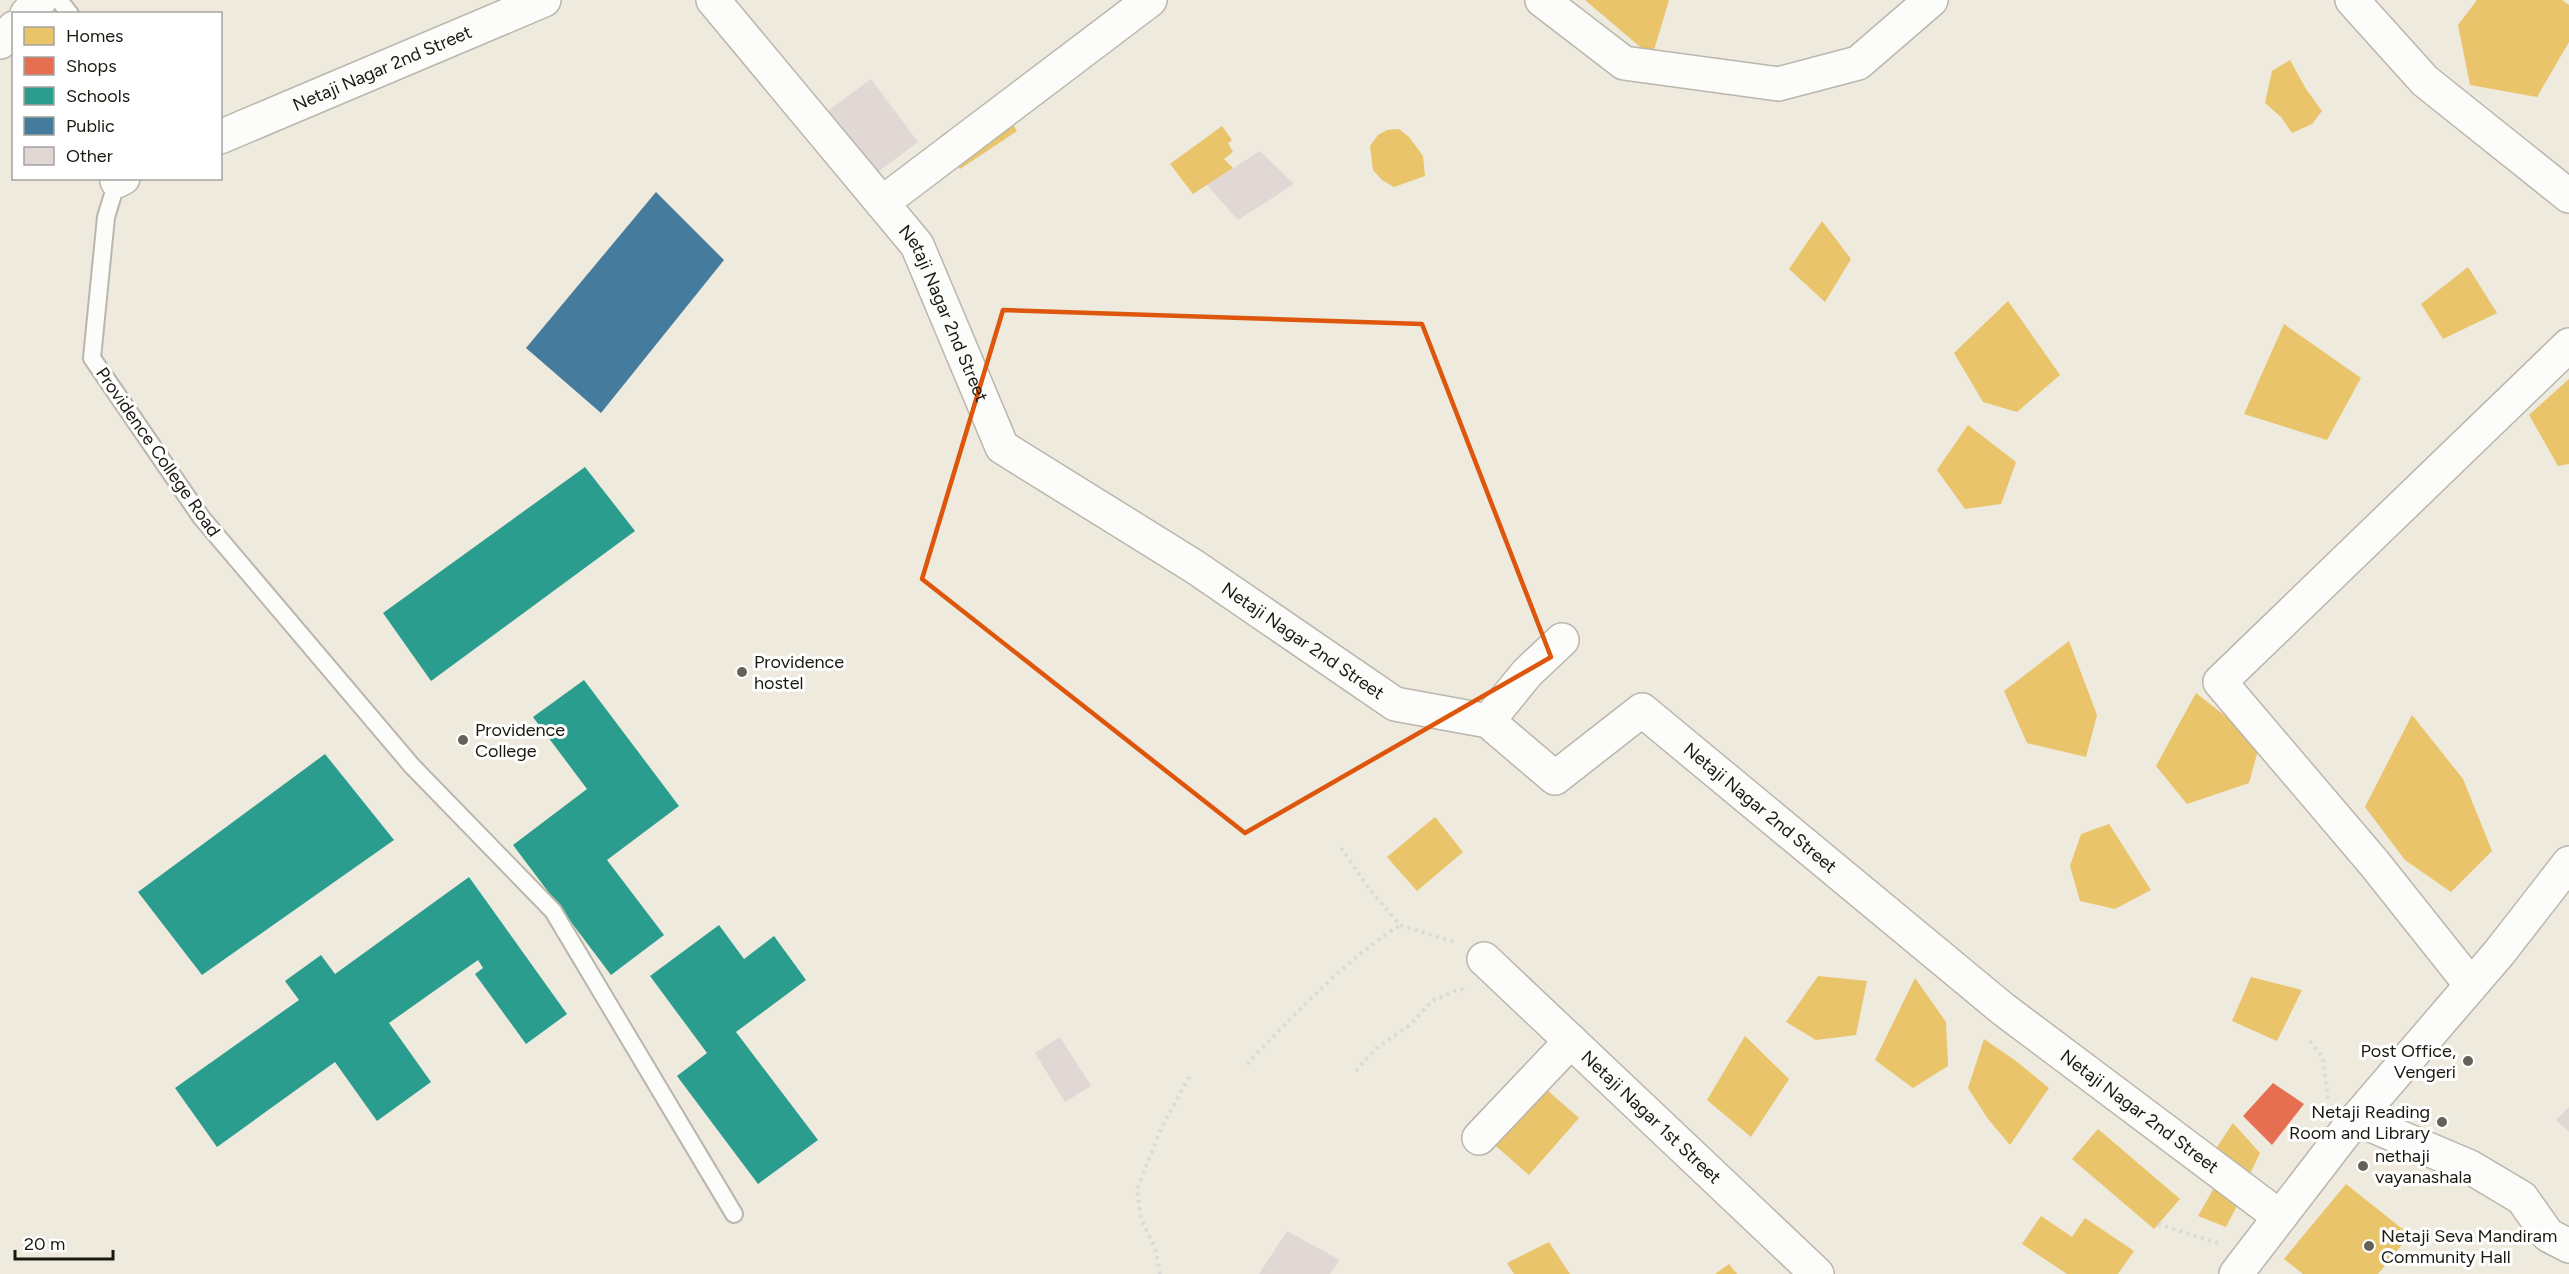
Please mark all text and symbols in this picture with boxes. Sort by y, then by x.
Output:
legend [12,12,222,180]
street label: Netaji Nagar 2nd Street [289,21,475,116]
text: Homes [66,25,124,47]
text: Shops [66,55,117,77]
text: Schools [66,85,130,107]
text: Public [66,115,115,137]
text: Other [66,145,113,167]
street label: Netaji Nagar 2nd Street [894,220,993,405]
street label: Providence College Road [91,363,225,541]
street label: Netaji Nagar 2nd Street [1217,578,1389,704]
place label: Providence hostel [754,651,844,694]
marker: Providence hostel [735,665,749,679]
place label: Providence College [475,719,565,762]
marker: Providence College [456,733,470,747]
street label: Netaji Nagar 2nd Street [1679,738,1841,878]
place label: Post Office, Vengeri [2361,1040,2456,1083]
street label: Netaji Nagar 2nd Street [2056,1045,2223,1178]
street label: Netaji Nagar 1st Street [1577,1046,1726,1188]
marker: Post Office, Vengeri [2461,1054,2475,1068]
place label: Netaji Reading Room and Library [2289,1101,2431,1144]
marker: Netaji Reading Room and Library [2435,1115,2449,1129]
place label: nethaji vayanashala [2375,1145,2472,1188]
marker: nethaji vayanashala [2356,1159,2370,1173]
scale bar [15,1223,112,1261]
place label: Netaji Seva Mandiram Community Hall [2381,1225,2557,1268]
text: 20 m [24,1233,65,1255]
marker: Netaji Seva Mandiram Community Hall [2362,1239,2376,1253]

